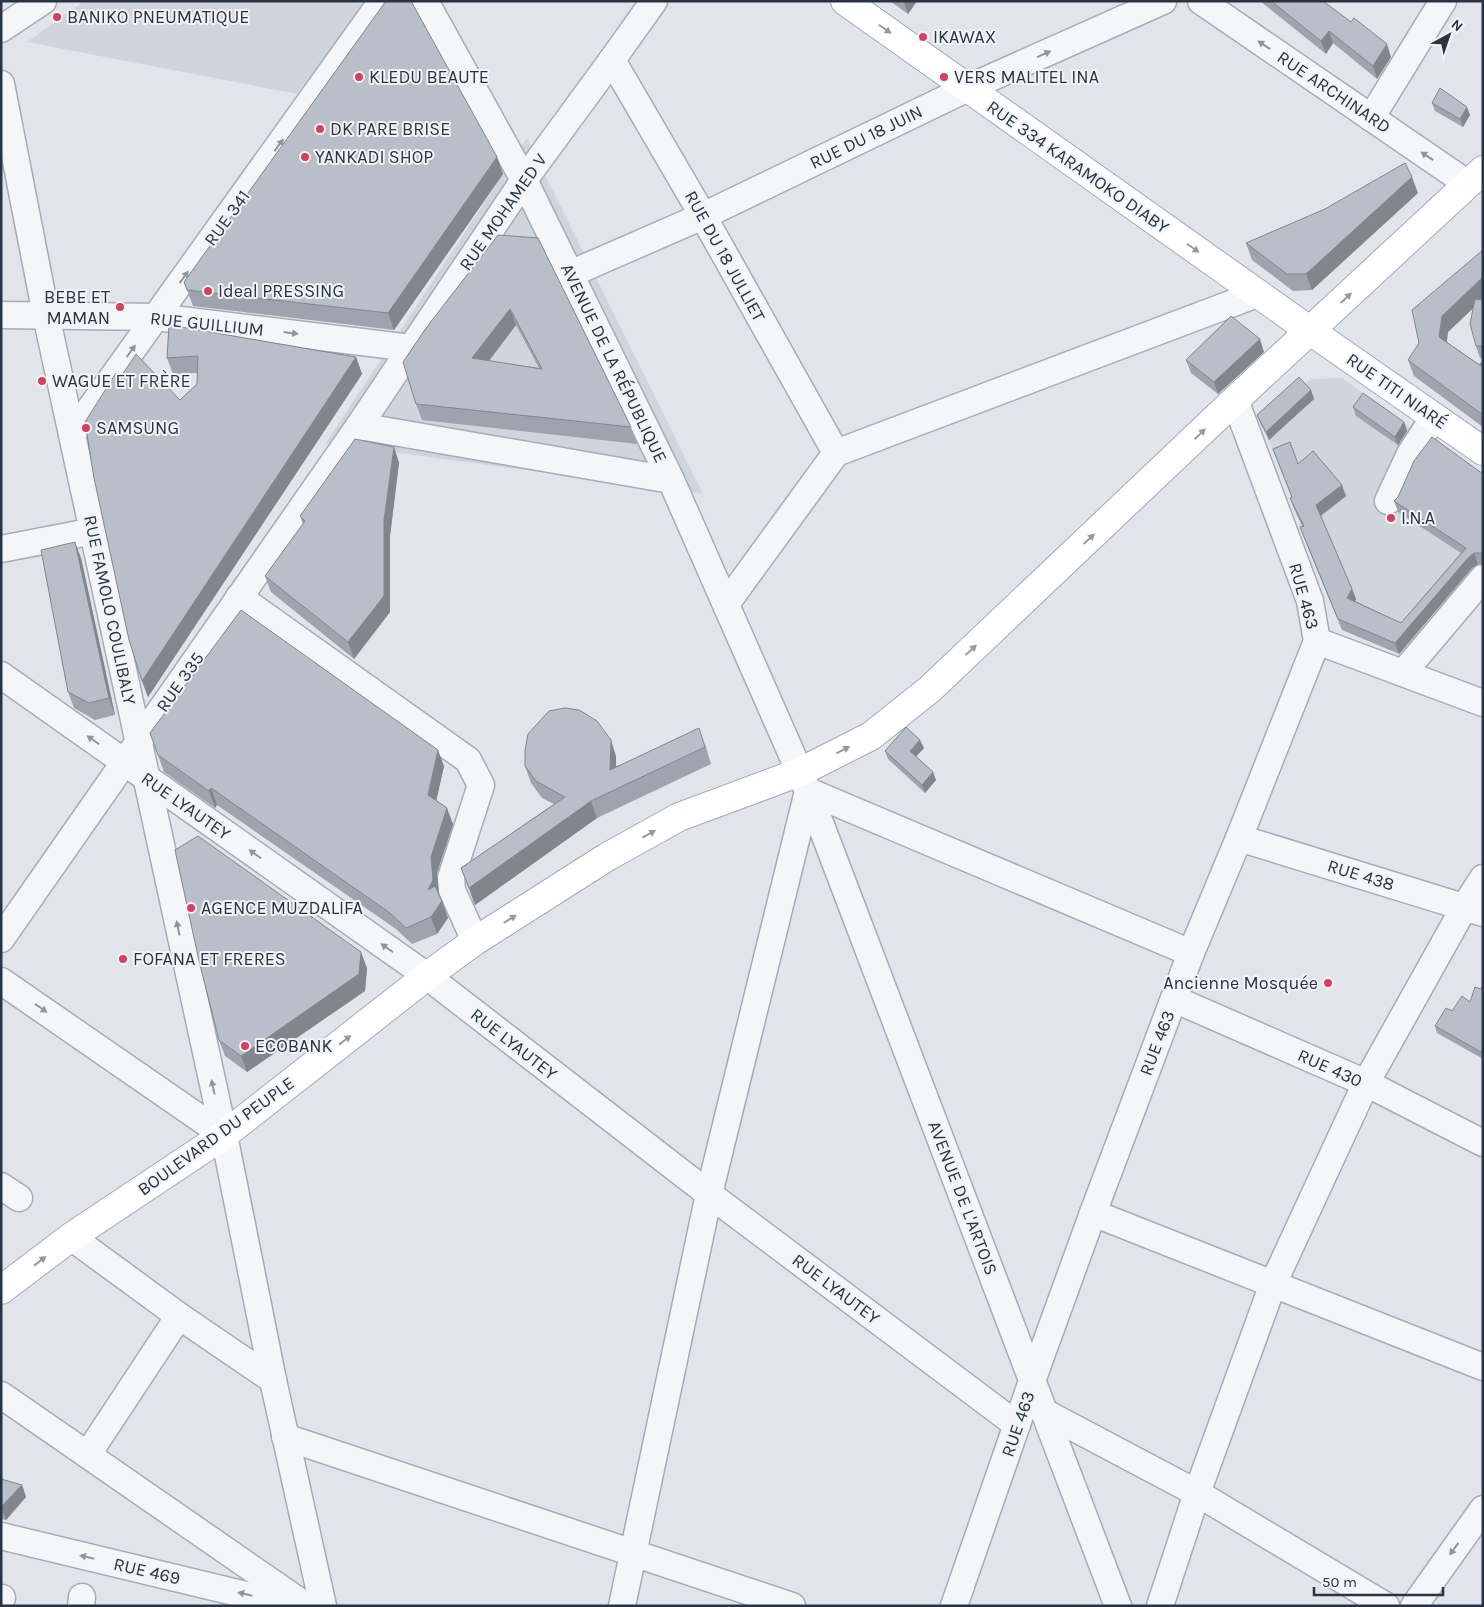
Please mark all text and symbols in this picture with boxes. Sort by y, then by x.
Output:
place label: BANIKO PNEUMATIQUE [67,6,249,28]
north arrow [1424,10,1474,60]
marker: BANIKO PNEUMATIQUE [51,11,63,23]
text: N [1448,16,1466,35]
one-way arrow [878,24,891,35]
place label: IKAWAX [933,26,996,48]
marker: IKAWAX [917,31,929,43]
one-way arrow [1258,40,1271,50]
street label: RUE ARCHINARD [1273,46,1395,138]
one-way arrow [1037,50,1051,58]
place label: KLEDU BEAUTE [369,66,489,88]
place label: VERS MALITEL INA [954,66,1099,88]
marker: KLEDU BEAUTE [353,71,365,83]
marker: VERS MALITEL INA [938,71,950,83]
street label: RUE 334 KARAMOKO DIABY [983,96,1173,238]
street label: RUE DU 18 JUIN [806,100,926,174]
place label: DK PARE BRISE [330,118,450,140]
marker: DK PARE BRISE [314,123,326,135]
one-way arrow [274,138,284,152]
place label: YANKADI SHOP [315,146,433,168]
street label: RUE MOHAMED V [454,149,552,275]
marker: YANKADI SHOP [299,151,311,163]
one-way arrow [1421,151,1434,161]
street label: RUE 341 [199,186,255,250]
street label: RUE DU 18 JULLIET [680,187,770,325]
one-way arrow [1186,243,1200,253]
street label: AVENUE DE LA RÉPUBLIQUE [556,259,673,466]
one-way arrow [179,270,189,284]
place label: Ideal PRESSING [218,280,344,302]
marker: Ideal PRESSING [202,285,214,297]
place label: BEBE ET MAMAN [44,286,110,329]
one-way arrow [1340,292,1352,304]
marker: BEBE ET MAMAN [114,301,126,313]
street label: RUE GUILLIUM [149,307,265,341]
one-way arrow [283,329,299,337]
one-way arrow [126,345,136,358]
street label: RUE TITI NIARÉ [1342,347,1452,434]
place label: WAGUE ET FRÈRE [52,369,191,392]
marker: WAGUE ET FRÈRE [36,375,48,387]
place label: SAMSUNG [96,417,179,439]
marker: SAMSUNG [80,422,92,434]
one-way arrow [1193,428,1205,440]
place label: I.N.A [1401,507,1435,529]
marker: I.N.A [1385,512,1397,524]
street label: RUE FAMOLO COULIBALY [79,513,141,707]
one-way arrow [1083,533,1095,545]
street label: RUE 463 [1284,560,1324,632]
one-way arrow [964,644,976,656]
street label: RUE 335 [151,648,209,716]
one-way arrow [87,735,100,745]
one-way arrow [836,746,850,754]
street label: RUE LYAUTEY [137,767,235,845]
one-way arrow [642,830,656,838]
one-way arrow [248,849,262,859]
street label: RUE 438 [1325,854,1397,896]
place label: AGENCE MUZDALIFA [201,897,363,919]
marker: AGENCE MUZDALIFA [185,902,197,914]
one-way arrow [504,914,517,923]
one-way arrow [174,920,182,936]
one-way arrow [381,943,394,953]
place label: FOFANA ET FRERES [133,948,286,970]
marker: FOFANA ET FRERES [117,953,129,965]
place label: Ancienne Mosquée [1163,972,1318,994]
marker: Ancienne Mosquée [1322,977,1334,989]
one-way arrow [35,1003,48,1013]
street label: RUE LYAUTEY [466,1003,562,1085]
street label: RUE 463 [1135,1007,1179,1079]
place label: ECOBANK [255,1035,333,1057]
one-way arrow [338,1035,351,1046]
marker: ECOBANK [239,1040,251,1052]
street label: RUE 430 [1294,1044,1366,1092]
street label: BOULEVARD DU PEUPLE [133,1072,299,1200]
one-way arrow [209,1079,217,1094]
street label: AVENUE DE L'ARTOIS [923,1118,1003,1278]
street label: RUE LYAUTEY [788,1249,884,1329]
one-way arrow [33,1255,46,1266]
street label: RUE 463 [997,1388,1039,1460]
one-way arrow [1449,1542,1459,1556]
one-way arrow [79,1553,94,1561]
street label: RUE 469 [111,1553,183,1589]
scale bar [1314,1564,1443,1596]
text: 50 m [1322,1573,1357,1591]
one-way arrow [237,1590,252,1598]

